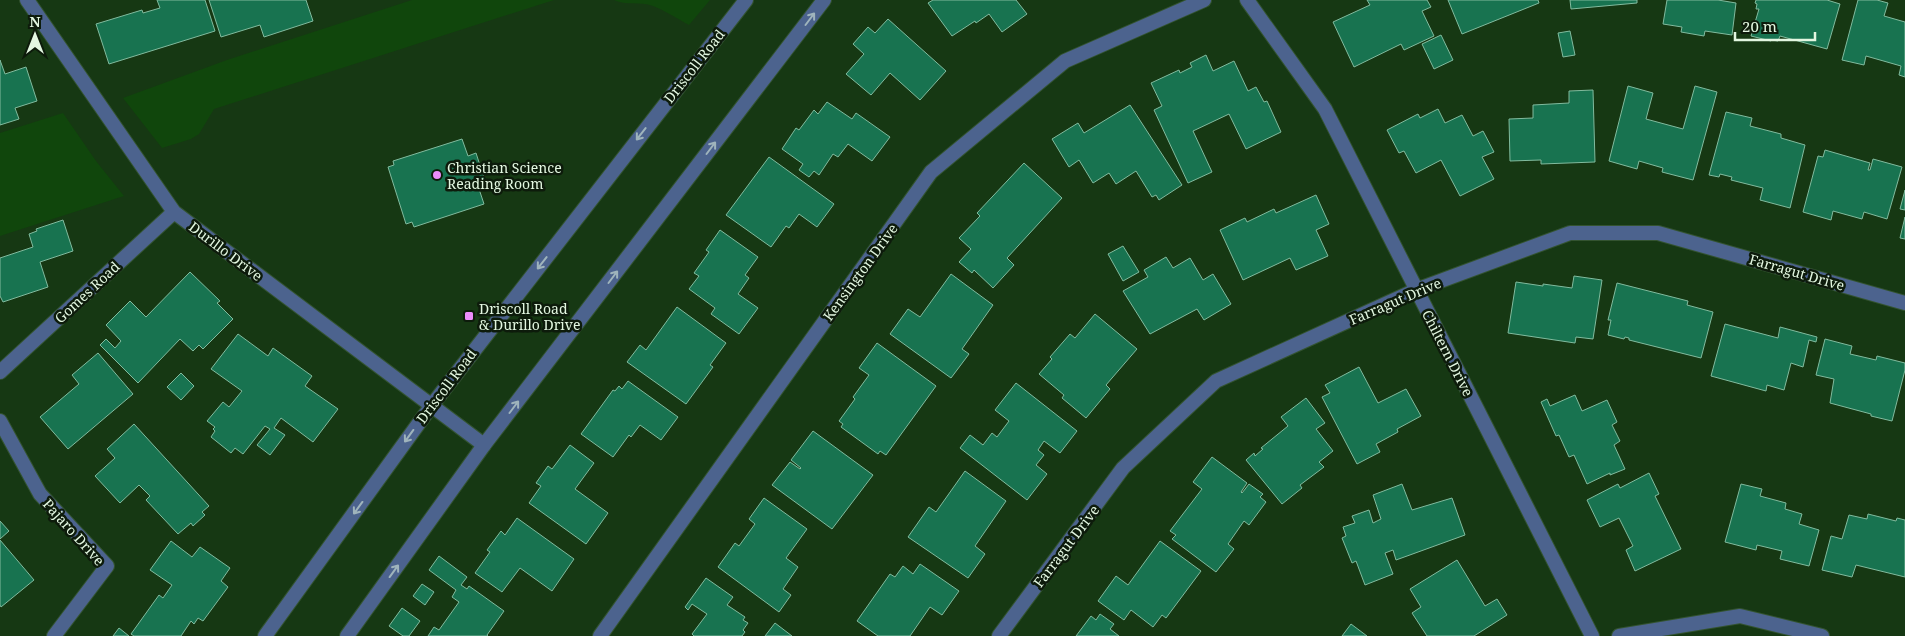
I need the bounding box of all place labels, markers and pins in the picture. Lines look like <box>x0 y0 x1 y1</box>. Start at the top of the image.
place label: Christian Science Reading Room <box>447 158 562 193</box>
marker: Christian Science Reading Room <box>431 169 443 181</box>
place label: Driscoll Road & Durillo Drive <box>479 299 580 334</box>
marker: Driscoll Road & Durillo Drive <box>463 310 475 322</box>

